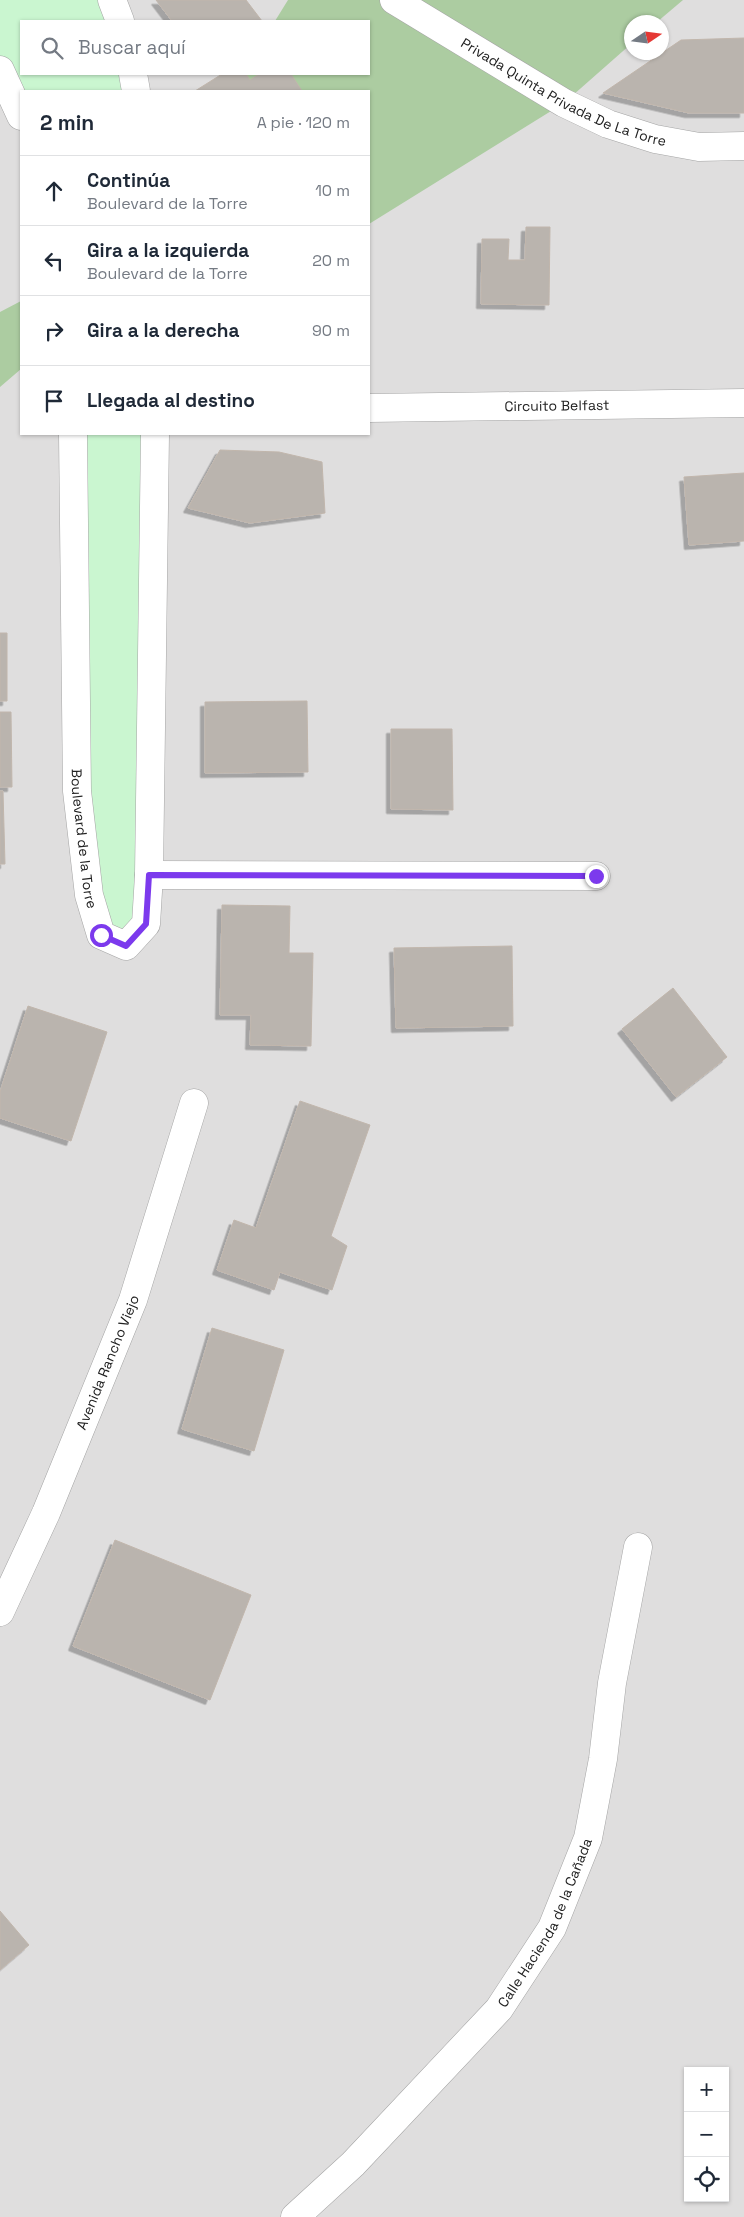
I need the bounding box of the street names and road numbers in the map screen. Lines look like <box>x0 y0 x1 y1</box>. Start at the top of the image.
street label: Privada Quinta Privada De La Torre <box>458 34 668 150</box>
street label: Circuito Belfast <box>504 396 610 415</box>
street label: Boulevard de la Torre <box>68 768 102 911</box>
street label: Avenida Rancho Viejo <box>72 1293 143 1432</box>
street label: Calle Hacienda de la Cañada <box>494 1835 596 2011</box>

